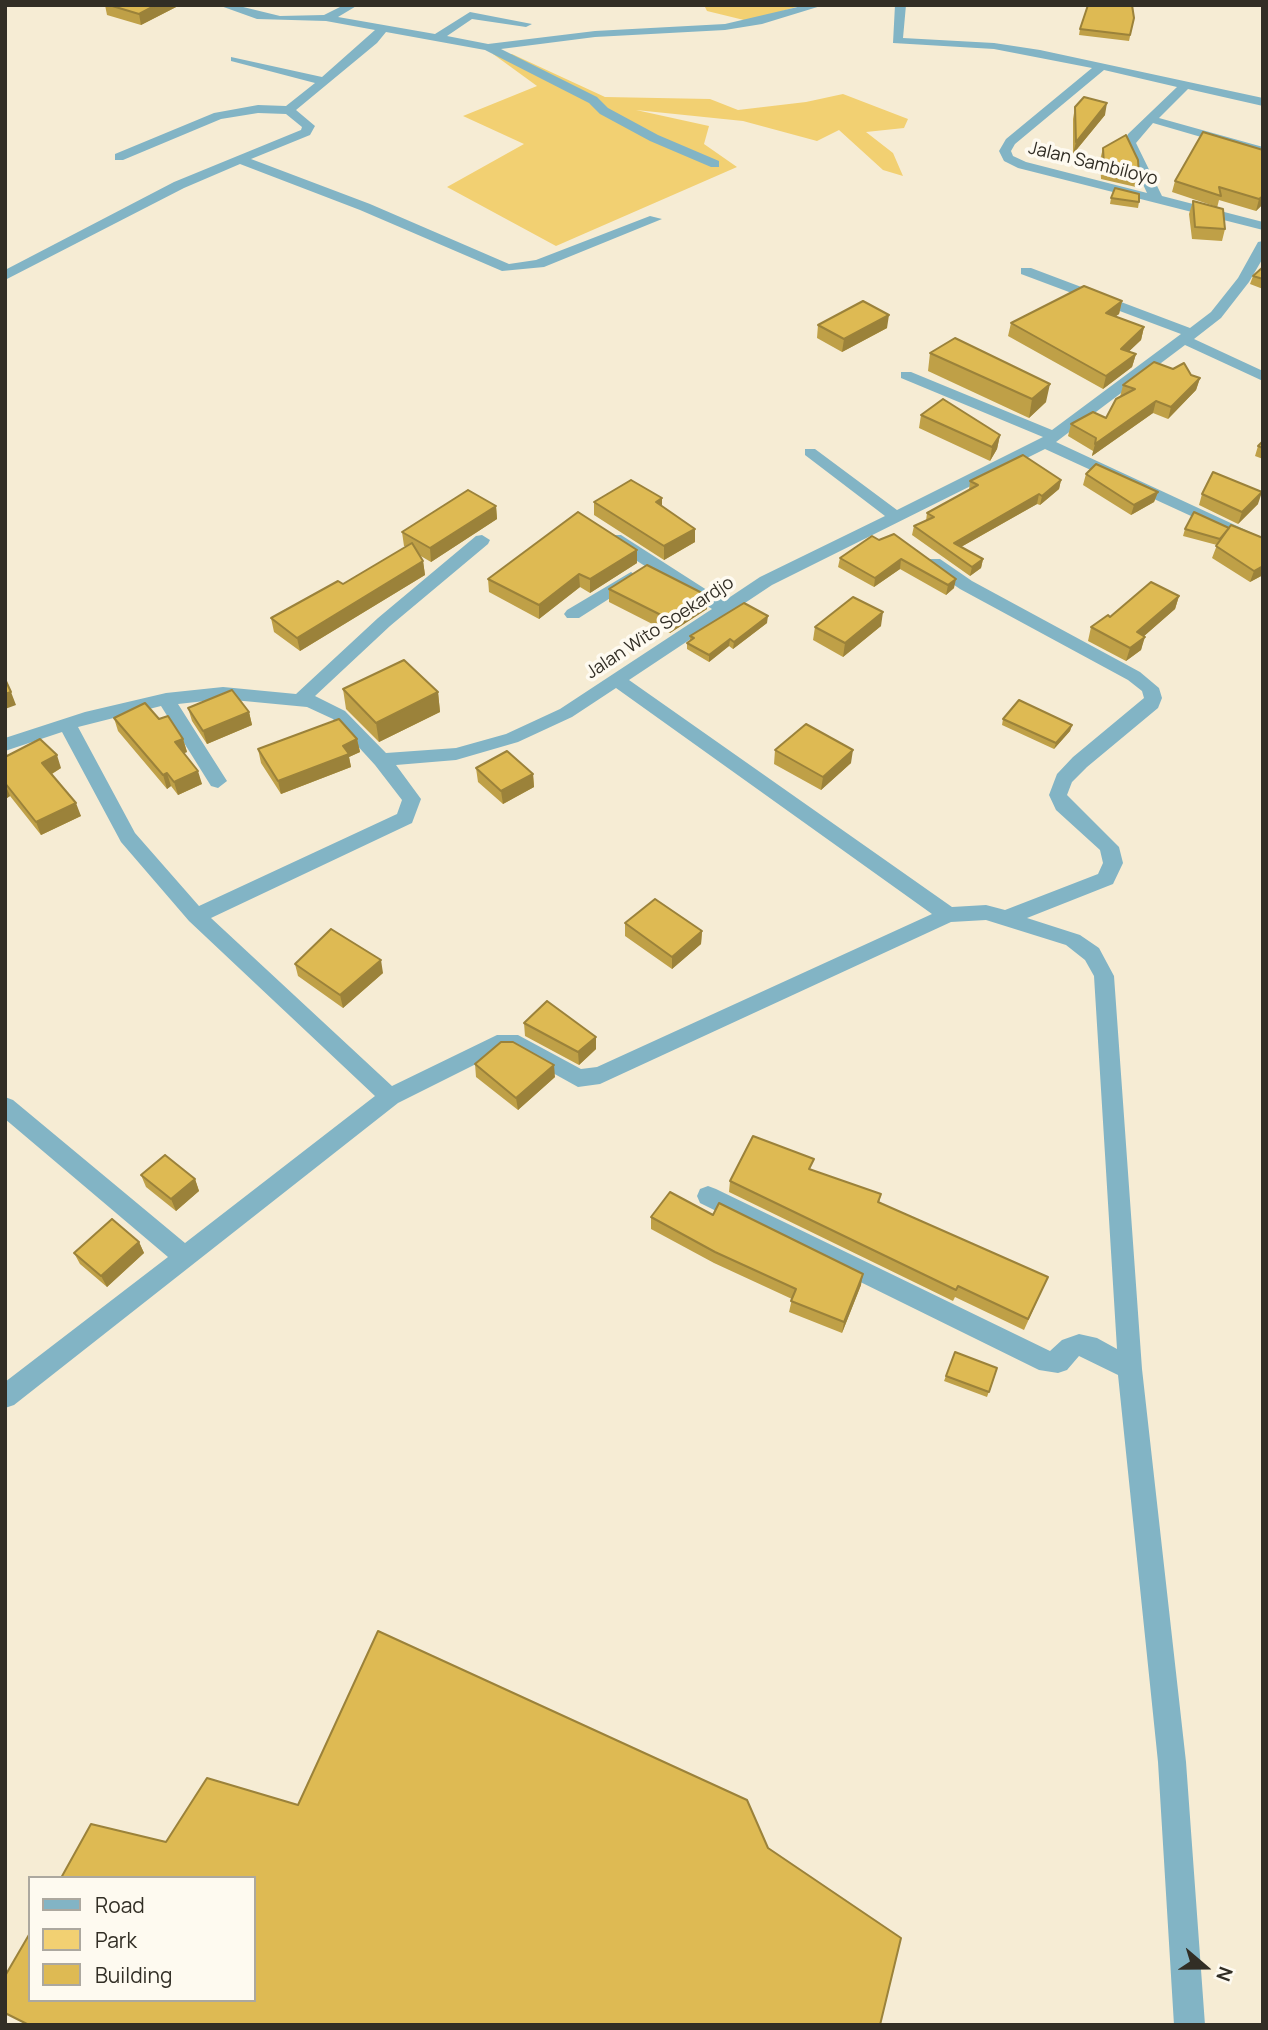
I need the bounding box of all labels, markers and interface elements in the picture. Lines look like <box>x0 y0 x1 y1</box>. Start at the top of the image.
street label: Jalan Sambiloyo <box>1026 138 1160 190</box>
street label: Jalan Wito Soekardjo <box>582 572 738 684</box>
legend <box>28 1876 256 2002</box>
text: Road <box>95 1891 145 1919</box>
text: Park <box>95 1926 137 1954</box>
north arrow <box>1170 1932 1240 2002</box>
text: Building <box>95 1961 172 1989</box>
text: N <box>1210 1963 1239 1985</box>

